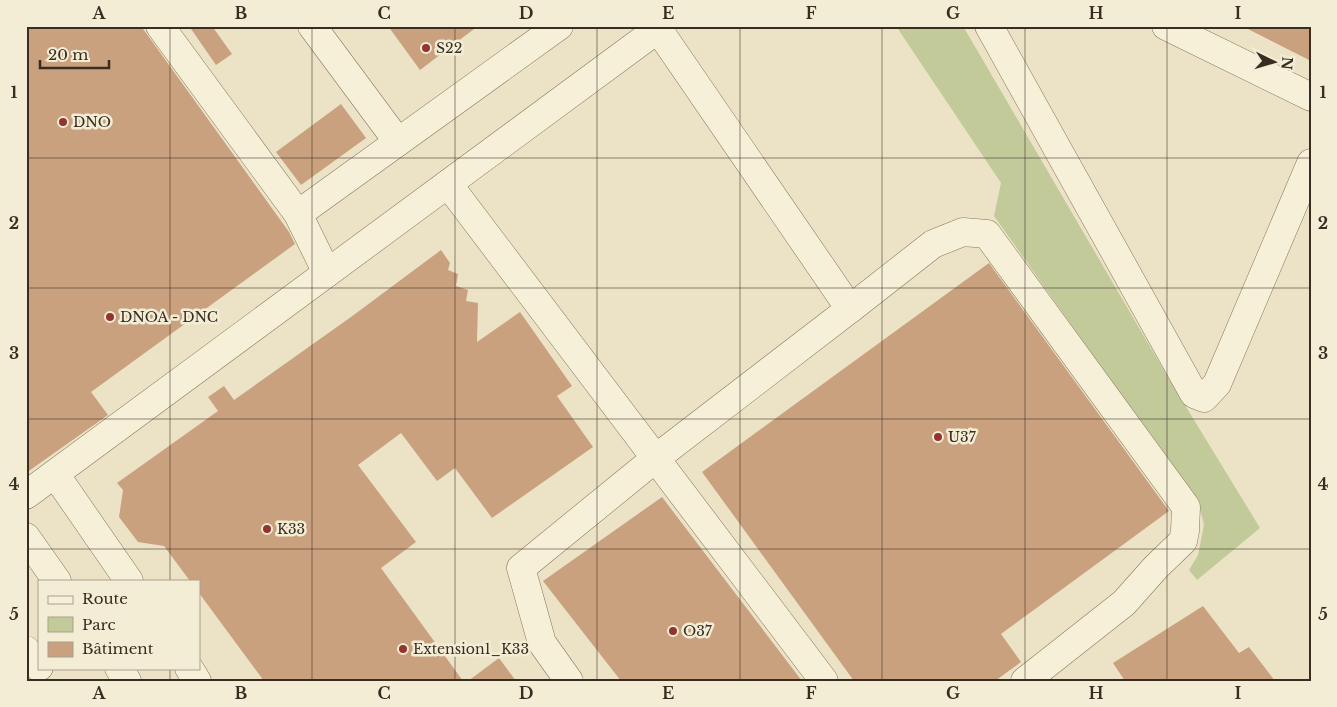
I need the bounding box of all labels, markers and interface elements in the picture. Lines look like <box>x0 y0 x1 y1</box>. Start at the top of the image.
text: A <box>92 3 107 23</box>
text: B <box>235 3 248 23</box>
text: C <box>377 3 391 23</box>
text: D <box>519 3 533 23</box>
text: E <box>662 3 674 23</box>
text: F <box>805 3 817 23</box>
text: G <box>946 3 960 23</box>
text: H <box>1088 3 1104 23</box>
text: I <box>1235 3 1242 23</box>
scale bar <box>40 38 109 70</box>
north arrow <box>1250 38 1300 88</box>
place label: S22 <box>436 39 462 57</box>
marker: S22 <box>420 42 432 54</box>
text: 20 m <box>48 45 88 64</box>
text: N <box>1277 56 1296 70</box>
text: 1 <box>11 82 18 102</box>
text: 1 <box>1320 82 1327 102</box>
place label: DNO <box>73 113 111 131</box>
marker: DNO <box>57 116 69 128</box>
text: 2 <box>9 213 19 233</box>
text: 2 <box>1318 213 1328 233</box>
place label: DNOA - DNC <box>120 308 218 326</box>
marker: DNOA - DNC <box>104 311 116 323</box>
text: 3 <box>9 343 19 363</box>
text: 3 <box>1318 343 1328 363</box>
place label: U37 <box>948 428 977 446</box>
marker: U37 <box>932 431 944 443</box>
text: 4 <box>9 474 19 494</box>
text: 4 <box>1318 474 1328 494</box>
place label: K33 <box>277 520 305 538</box>
marker: K33 <box>261 523 273 535</box>
legend <box>38 580 200 670</box>
text: Route <box>82 589 128 608</box>
text: 5 <box>9 604 19 624</box>
text: 5 <box>1318 604 1328 624</box>
text: Parc <box>82 615 115 634</box>
place label: O37 <box>683 622 713 640</box>
marker: O37 <box>667 625 679 637</box>
text: Bâtiment <box>82 639 154 658</box>
place label: Extension1_K33 <box>413 640 529 658</box>
marker: Extension1_K33 <box>397 643 409 655</box>
text: A <box>92 683 107 703</box>
text: B <box>235 683 248 703</box>
text: C <box>377 683 391 703</box>
text: D <box>519 683 533 703</box>
text: E <box>662 683 674 703</box>
text: F <box>805 683 817 703</box>
text: G <box>946 683 960 703</box>
text: H <box>1088 683 1104 703</box>
text: I <box>1235 683 1242 703</box>

